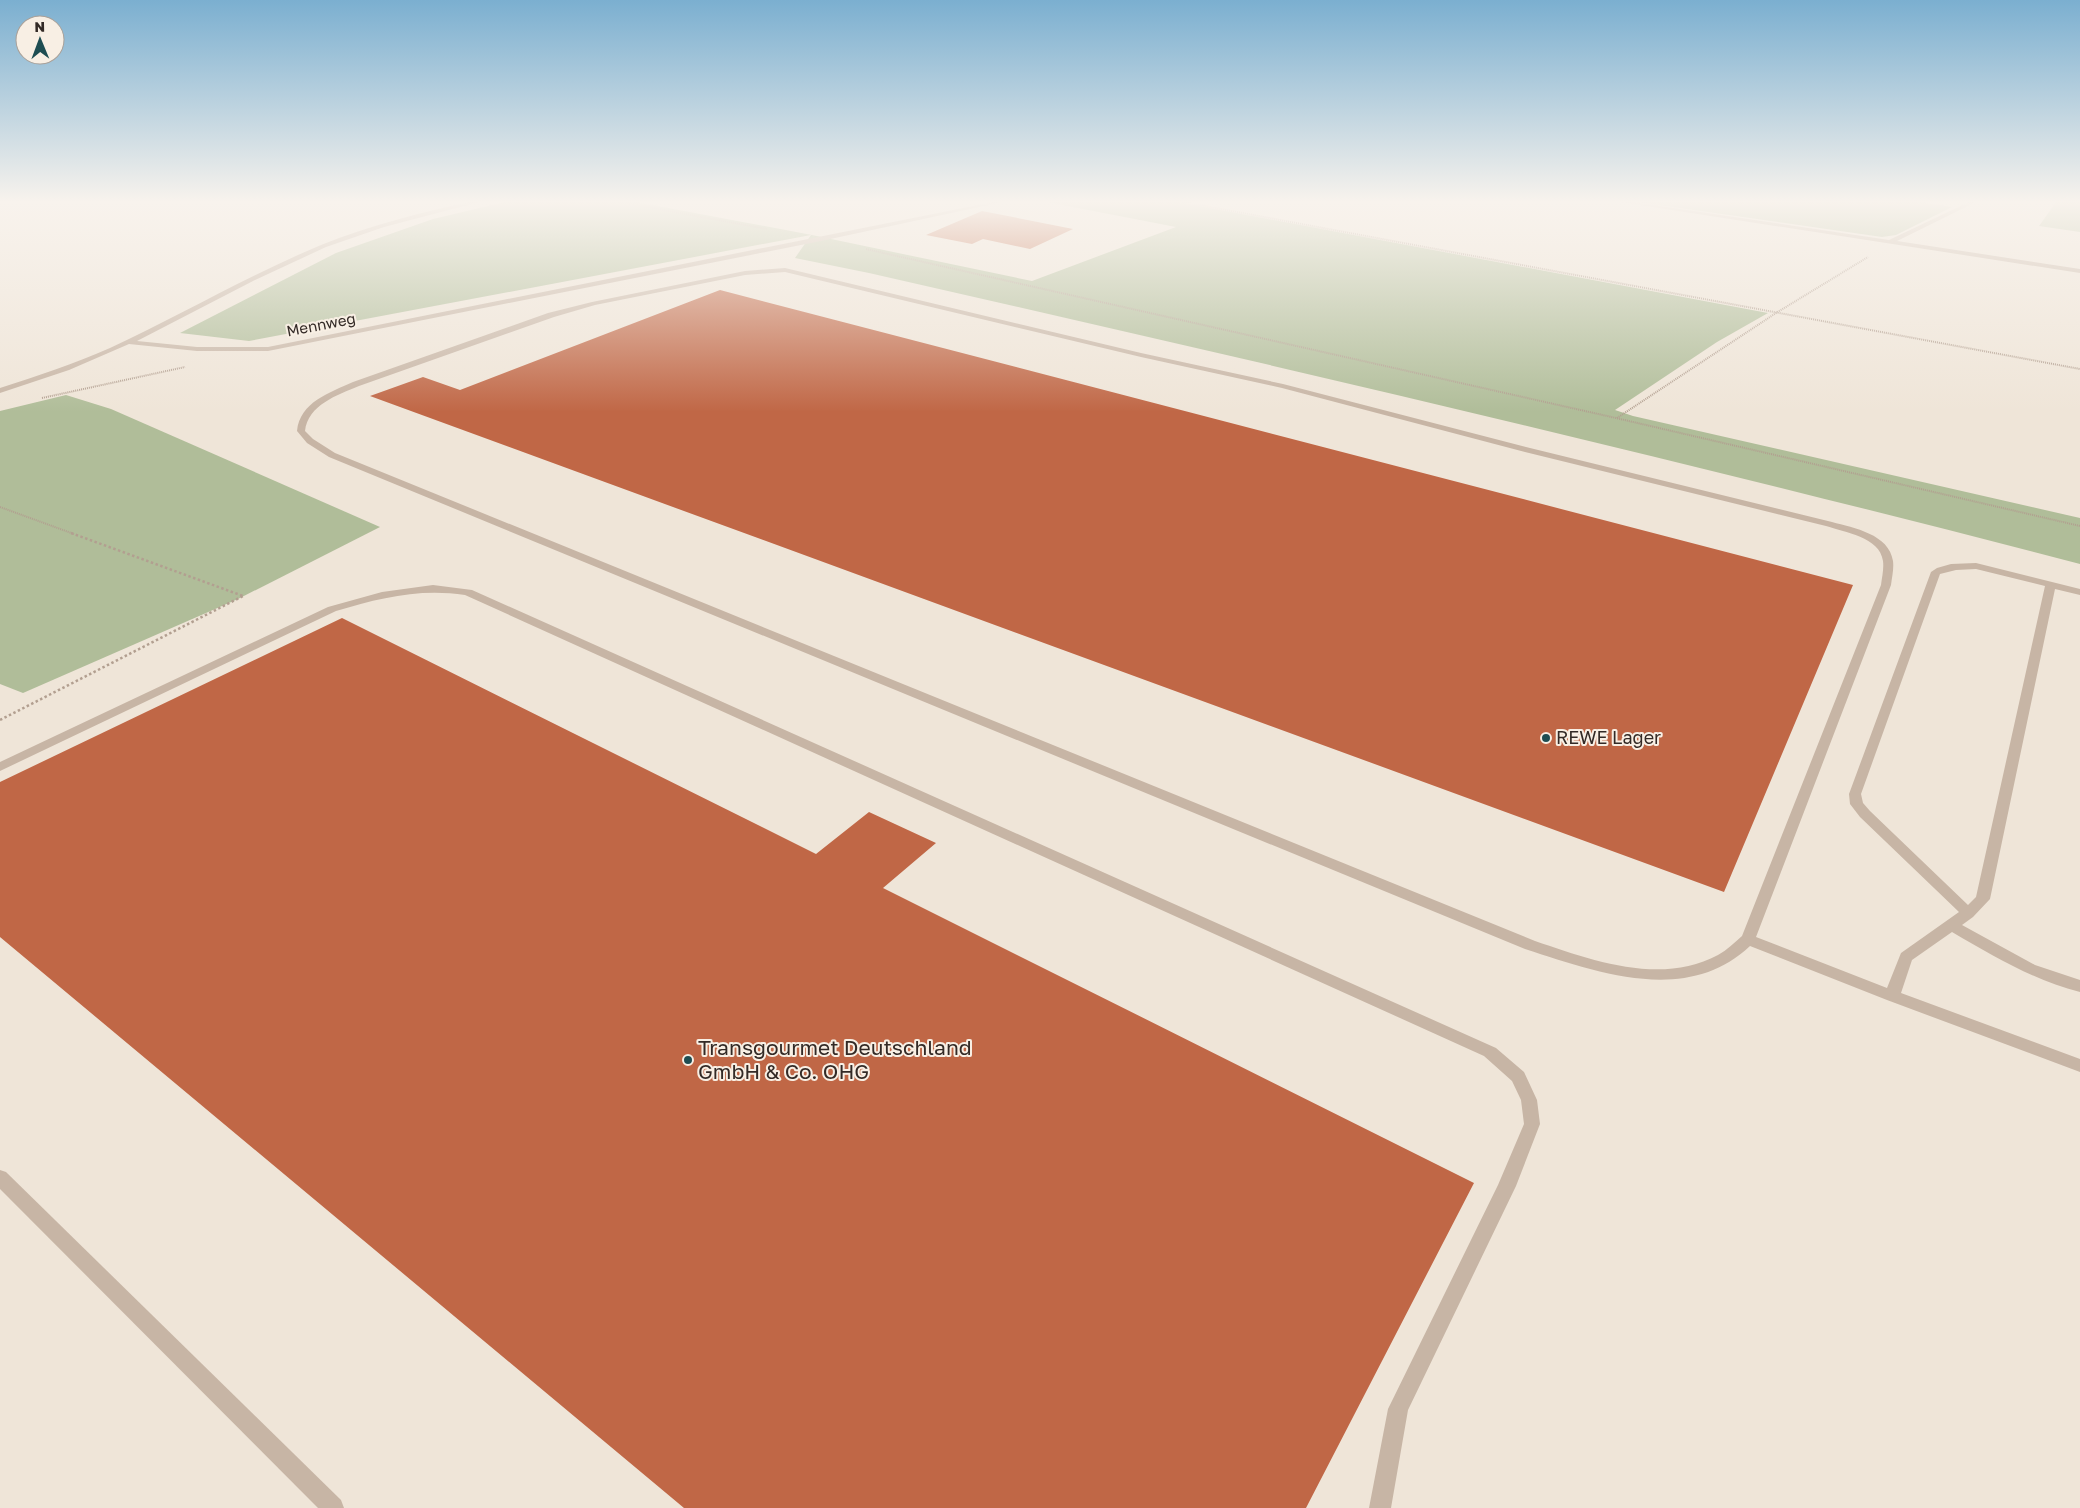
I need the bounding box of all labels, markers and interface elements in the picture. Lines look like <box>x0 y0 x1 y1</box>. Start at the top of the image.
north arrow <box>15 15 65 65</box>
text: N <box>34 18 45 35</box>
street label: Mennweg <box>285 309 357 340</box>
place label: REWE Lager <box>1556 726 1661 748</box>
marker: REWE Lager <box>1540 732 1552 744</box>
place label: Transgourmet Deutschland GmbH & Co. OHG <box>698 1034 972 1084</box>
marker: Transgourmet Deutschland GmbH & Co. OHG <box>682 1054 694 1066</box>

